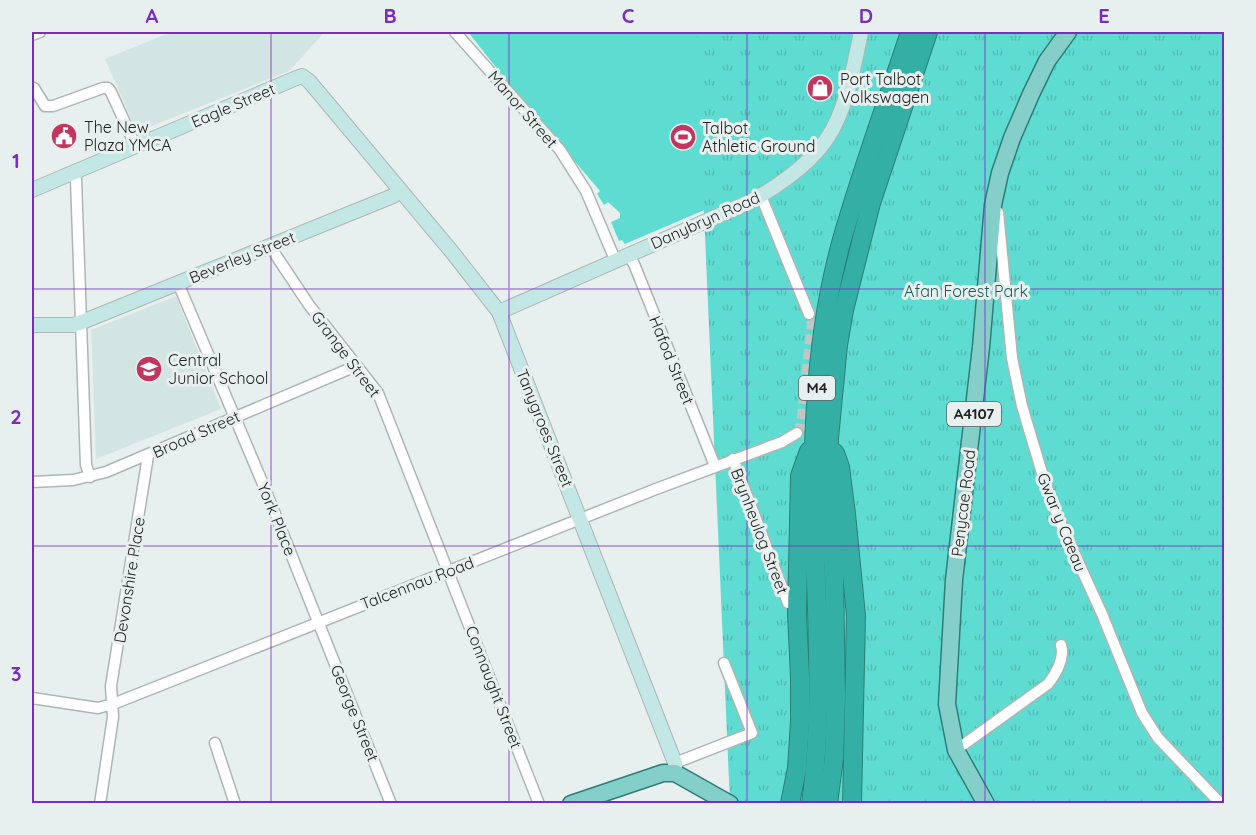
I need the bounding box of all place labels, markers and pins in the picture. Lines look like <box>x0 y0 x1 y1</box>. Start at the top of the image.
place label: Port Talbot Volkswagen <box>840 69 929 107</box>
shop icon: Port Talbot Volkswagen <box>805 73 835 103</box>
place label: The New Plaza YMCA <box>84 117 172 155</box>
place label: Talbot Athletic Ground <box>702 118 816 156</box>
public building icon: The New Plaza YMCA <box>49 121 79 151</box>
sports icon: Talbot Athletic Ground <box>668 122 698 152</box>
place label: Central Junior School <box>168 350 269 388</box>
school or university icon: Central Junior School <box>134 354 164 384</box>

